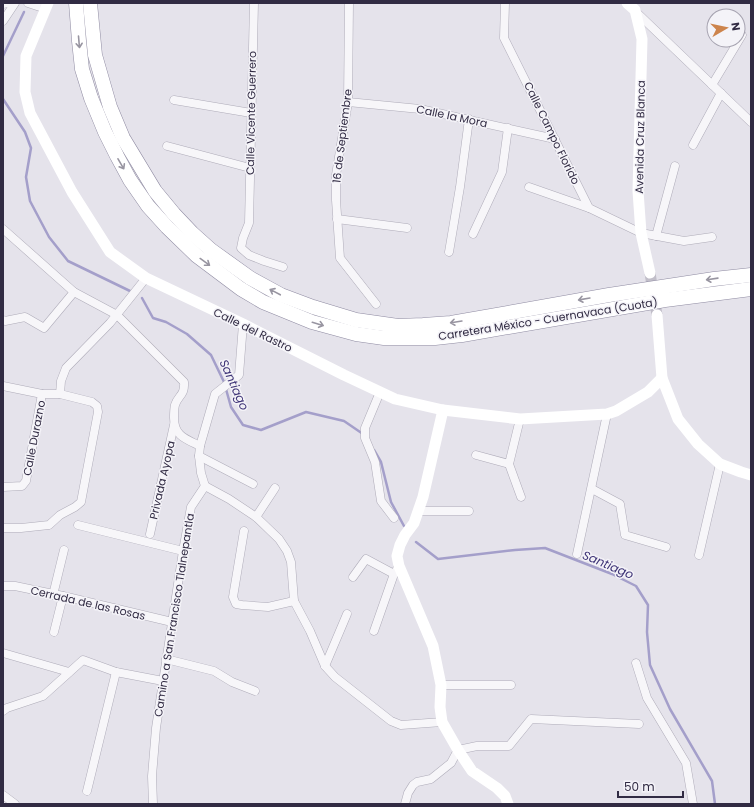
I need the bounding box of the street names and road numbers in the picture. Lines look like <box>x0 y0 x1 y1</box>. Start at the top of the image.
street label: Calle Vicente Guerrero <box>242 51 260 175</box>
street label: Calle Campo Florido <box>520 79 584 187</box>
street label: Avenida Cruz Blanca <box>631 80 649 194</box>
street label: 16 de Septiembre <box>328 88 356 184</box>
street label: Calle la Mora <box>415 101 489 131</box>
street label: Carretera México - Cuernavaca (Cuota) <box>437 294 659 344</box>
street label: Calle del Rastro <box>211 304 295 356</box>
street label: Calle Durazno <box>19 399 49 477</box>
street label: Privada Ayopa <box>145 439 179 521</box>
street label: Camino a San Francisco Tlalnepantla <box>150 512 198 718</box>
street label: Cerrada de las Rosas <box>29 582 147 624</box>

